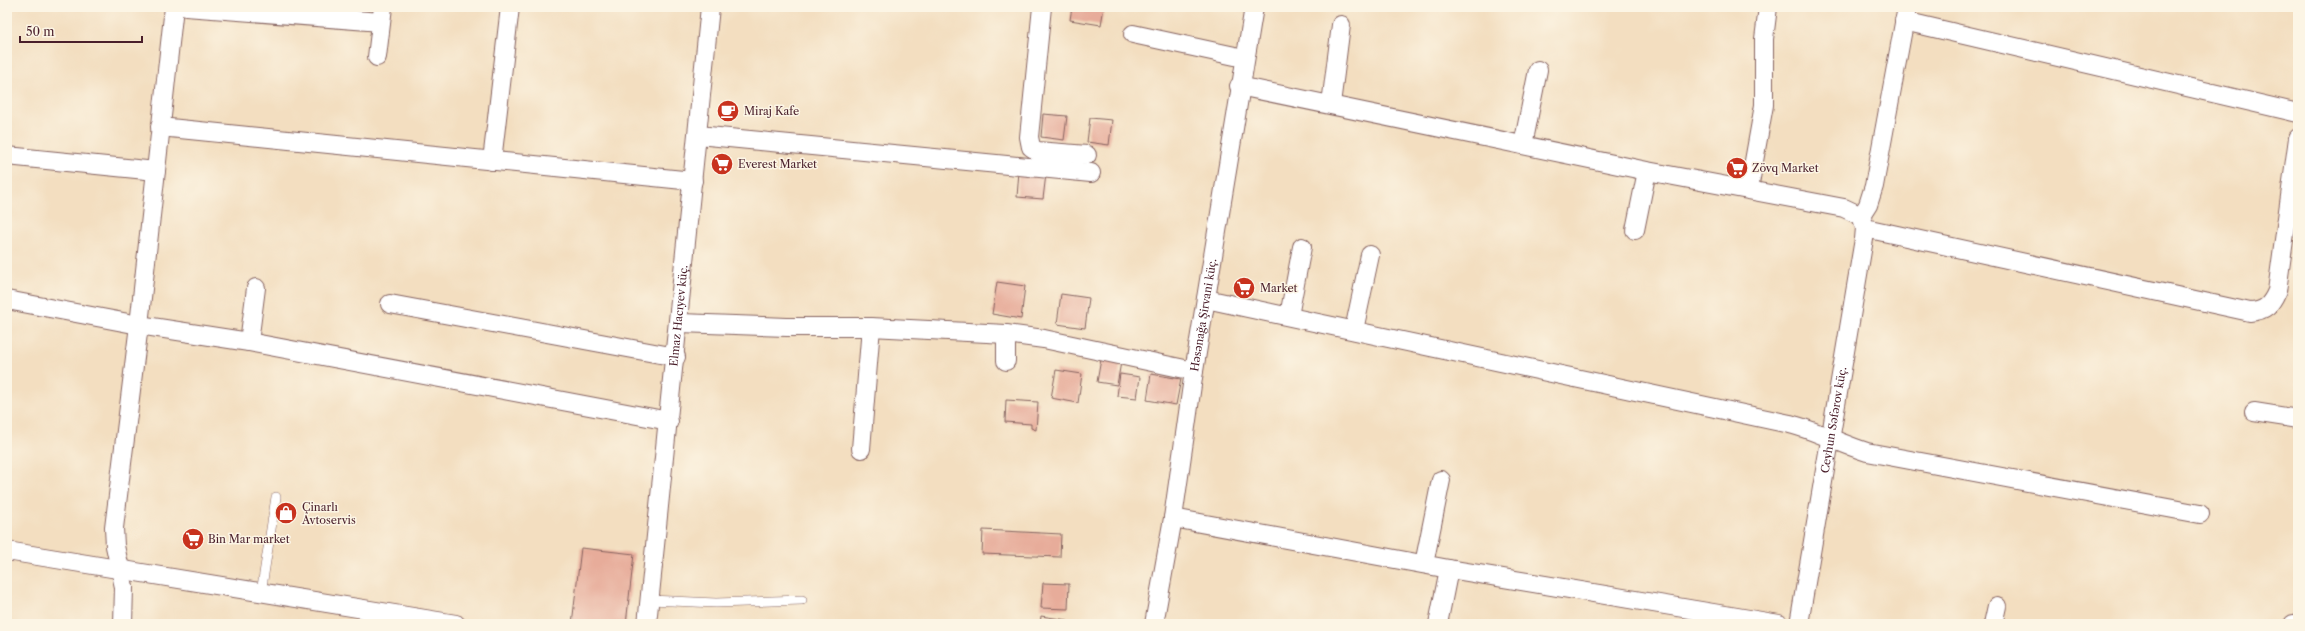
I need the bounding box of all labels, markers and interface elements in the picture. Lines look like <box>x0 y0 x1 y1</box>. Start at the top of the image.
scale bar <box>20 18 142 44</box>
text: 50 m <box>26 24 55 39</box>
cafe icon: Miraj Kafe <box>715 98 741 124</box>
place label: Miraj Kafe <box>744 104 799 118</box>
supermarket icon: Everest Market <box>709 151 735 177</box>
supermarket icon: Zövq Market <box>1724 155 1750 181</box>
place label: Everest Market <box>738 157 817 171</box>
place label: Zövq Market <box>1752 161 1819 175</box>
street label: Həsənağa Şirvani küç. <box>1187 257 1219 373</box>
street label: Elmaz Hacıyev küç. <box>666 264 691 367</box>
supermarket icon: Market <box>1231 275 1257 301</box>
place label: Market <box>1260 281 1298 295</box>
street label: Ceyhun Səfərov küç. <box>1818 365 1849 474</box>
shop icon: Çinarlı Avtoservis <box>273 500 299 526</box>
place label: Çinarlı Avtoservis <box>301 500 356 527</box>
supermarket icon: Bin Mar market <box>180 526 206 552</box>
place label: Bin Mar market <box>208 532 290 546</box>

